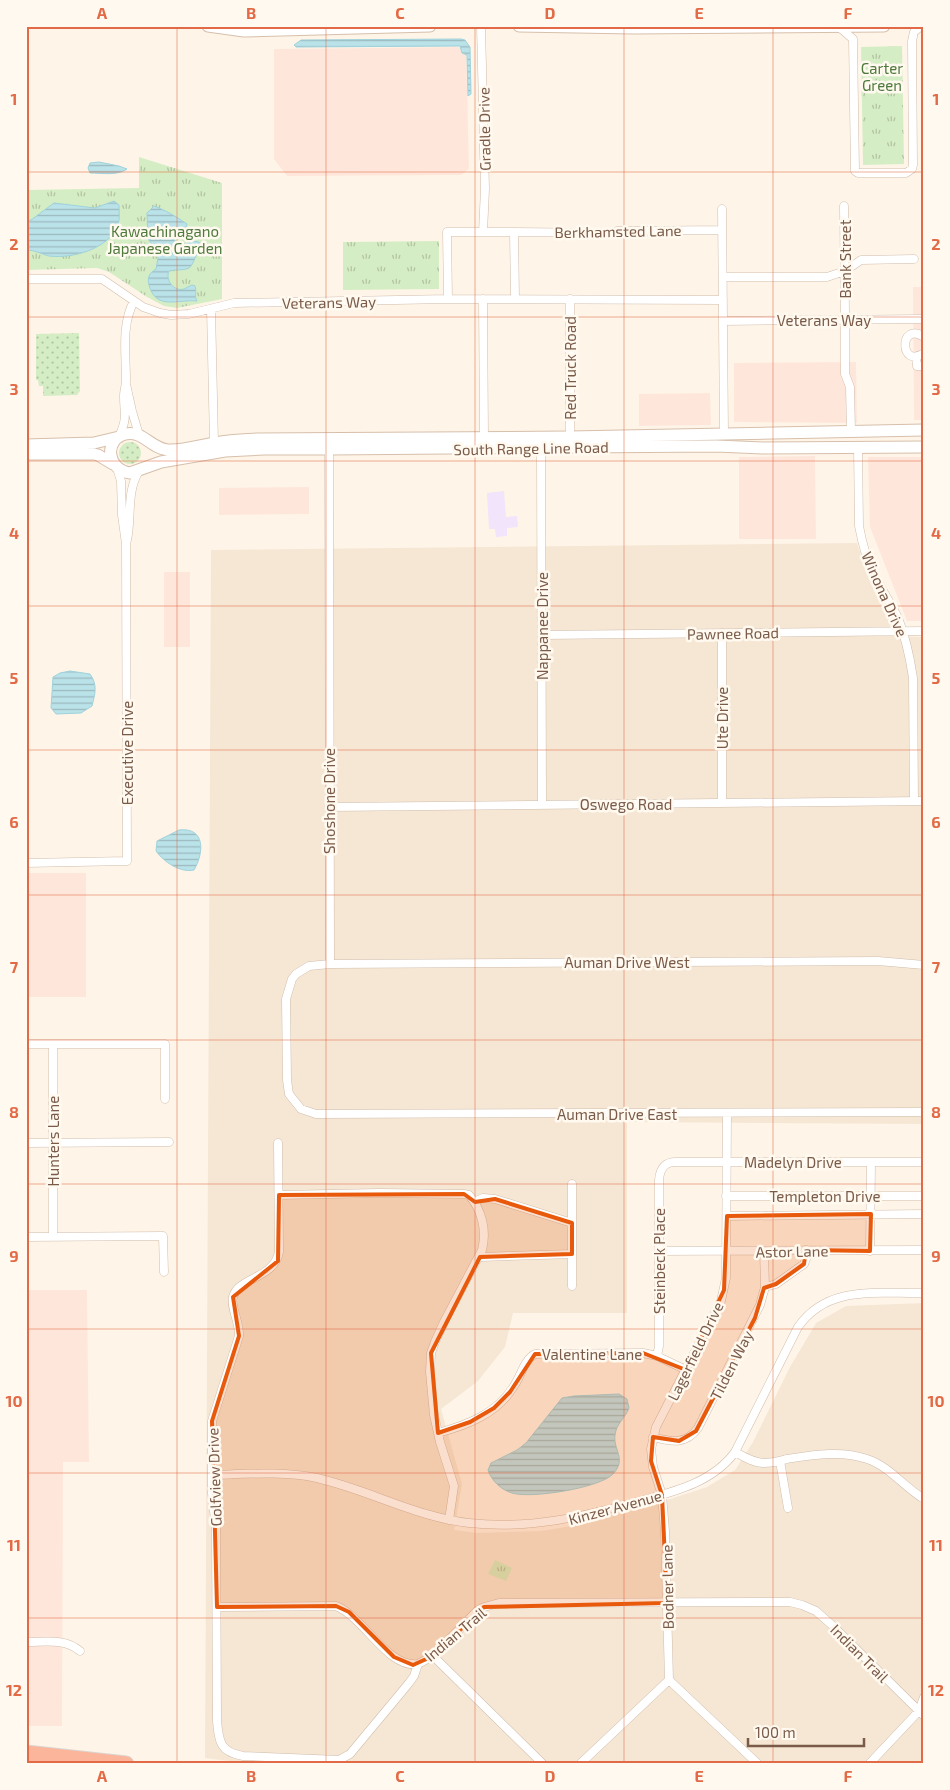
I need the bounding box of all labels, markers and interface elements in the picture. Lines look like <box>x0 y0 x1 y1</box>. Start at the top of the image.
text: A <box>97 3 108 22</box>
text: B <box>246 3 256 22</box>
text: C <box>395 3 405 22</box>
text: D <box>545 3 556 22</box>
text: E <box>694 3 704 22</box>
text: F <box>844 3 853 22</box>
park label: Carter Green <box>861 59 903 94</box>
street label: Gradle Drive <box>474 87 494 171</box>
text: 1 <box>11 89 17 108</box>
text: 1 <box>933 89 939 108</box>
street label: Bank Street <box>836 219 854 298</box>
street label: Berkhamsted Lane <box>554 221 682 241</box>
park label: Kawachinagano Japanese Garden <box>108 222 222 257</box>
text: 2 <box>9 234 19 253</box>
text: 2 <box>931 234 941 253</box>
street label: Veterans Way <box>282 292 376 312</box>
street label: Veterans Way <box>777 311 871 329</box>
street label: Red Truck Road <box>561 316 579 420</box>
text: 3 <box>9 379 19 398</box>
text: 3 <box>931 379 941 398</box>
street label: South Range Line Road <box>453 438 609 458</box>
text: 4 <box>9 523 19 542</box>
text: 4 <box>931 523 941 542</box>
street label: Winona Drive <box>858 549 912 639</box>
street label: Nappanee Drive <box>533 572 551 680</box>
street label: Pawnee Road <box>687 623 779 643</box>
text: 5 <box>10 668 19 687</box>
text: 5 <box>932 668 941 687</box>
street label: Ute Drive <box>713 687 731 749</box>
street label: Executive Drive <box>118 701 136 805</box>
street label: Shoshone Drive <box>320 748 338 854</box>
street label: Oswego Road <box>580 795 672 813</box>
text: 6 <box>9 812 19 831</box>
text: 6 <box>931 812 941 831</box>
street label: Auman Drive West <box>564 953 690 971</box>
text: 7 <box>10 957 19 976</box>
text: 7 <box>932 957 941 976</box>
street label: Hunters Lane <box>44 1096 62 1186</box>
text: 8 <box>9 1102 19 1121</box>
text: 8 <box>931 1102 941 1121</box>
street label: Auman Drive East <box>557 1105 677 1123</box>
street label: Madelyn Drive <box>744 1153 842 1171</box>
street label: Templeton Drive <box>769 1187 881 1205</box>
street label: Steinbeck Place <box>650 1208 668 1314</box>
street label: Astor Lane <box>755 1241 829 1261</box>
text: 9 <box>9 1246 19 1265</box>
text: 9 <box>931 1246 941 1265</box>
street label: Lagerfield Drive <box>663 1299 727 1403</box>
street label: Tilden Way <box>706 1327 756 1403</box>
street label: Valentine Lane <box>542 1345 642 1363</box>
text: 10 <box>5 1391 23 1410</box>
text: 10 <box>927 1391 945 1410</box>
street label: Golfview Drive <box>203 1427 225 1527</box>
street label: Kinzer Avenue <box>566 1486 664 1528</box>
text: 11 <box>7 1535 21 1554</box>
text: 11 <box>929 1535 943 1554</box>
street label: Bodner Lane <box>657 1544 677 1630</box>
street label: Indian Trail <box>421 1603 490 1665</box>
street label: Indian Trail <box>827 1620 893 1686</box>
text: 12 <box>6 1680 22 1699</box>
text: 12 <box>928 1680 944 1699</box>
scale bar <box>748 1715 864 1747</box>
text: 100 m <box>755 1723 796 1741</box>
text: A <box>97 1766 108 1785</box>
text: B <box>246 1766 256 1785</box>
text: C <box>395 1766 405 1785</box>
text: D <box>545 1766 556 1785</box>
text: E <box>694 1766 704 1785</box>
text: F <box>844 1766 853 1785</box>

